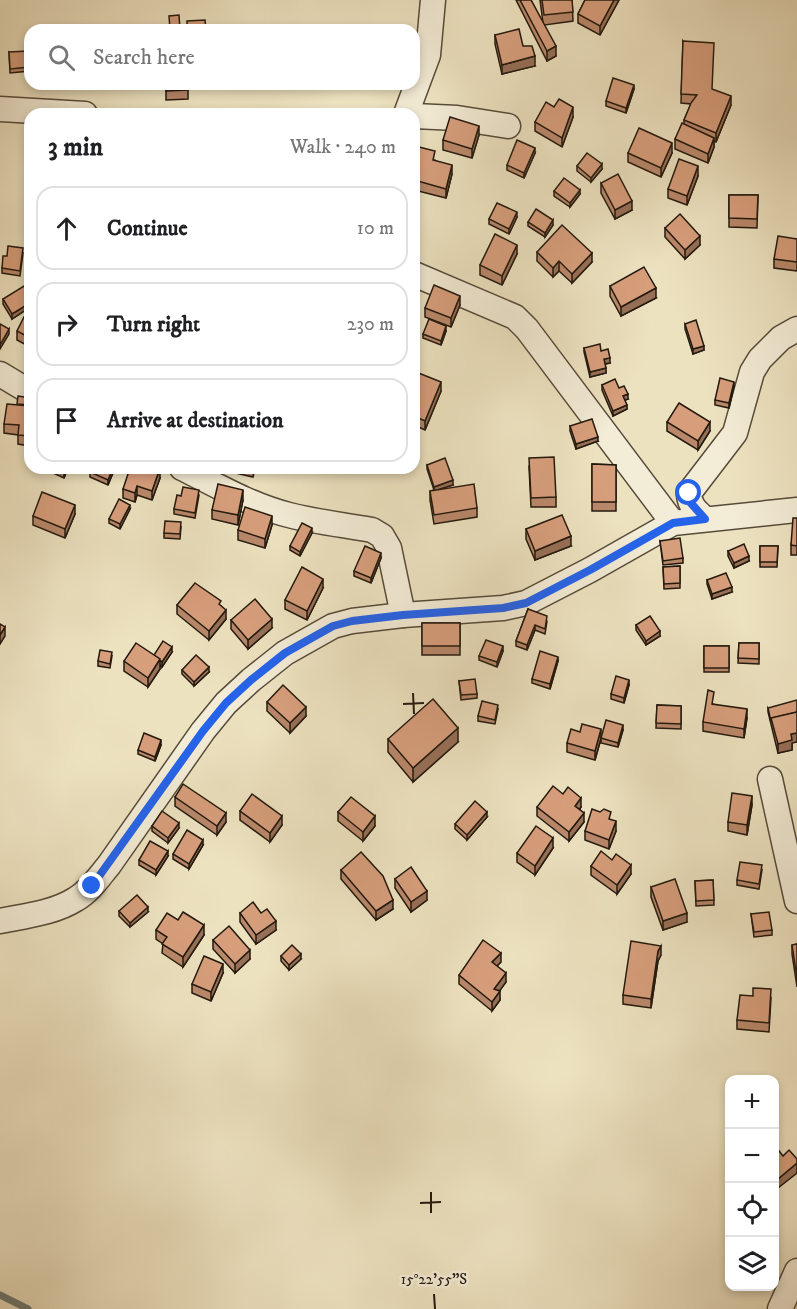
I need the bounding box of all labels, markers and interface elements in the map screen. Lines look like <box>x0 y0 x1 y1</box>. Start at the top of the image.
search box <box>24 24 420 90</box>
icon: search <box>45 41 78 74</box>
text: Search here <box>93 44 195 71</box>
text: 3 min <box>48 131 103 164</box>
text: Walk · 240 m <box>290 135 396 160</box>
icon: ahead <box>50 212 83 245</box>
text: Continue <box>107 215 188 242</box>
text: 10 m <box>357 216 394 241</box>
icon: right <box>50 308 83 341</box>
text: Turn right <box>107 311 200 338</box>
text: 230 m <box>347 312 394 337</box>
icon: arrive <box>50 404 83 437</box>
text: Arrive at destination <box>107 407 284 434</box>
route start <box>675 479 701 505</box>
route end <box>78 872 104 898</box>
map controls <box>725 1075 779 1291</box>
button: + <box>725 1075 779 1129</box>
button: − <box>725 1129 779 1183</box>
button: locate <box>725 1183 779 1237</box>
button: layers <box>725 1237 779 1291</box>
text: 15°22'55"S <box>401 1270 467 1289</box>

